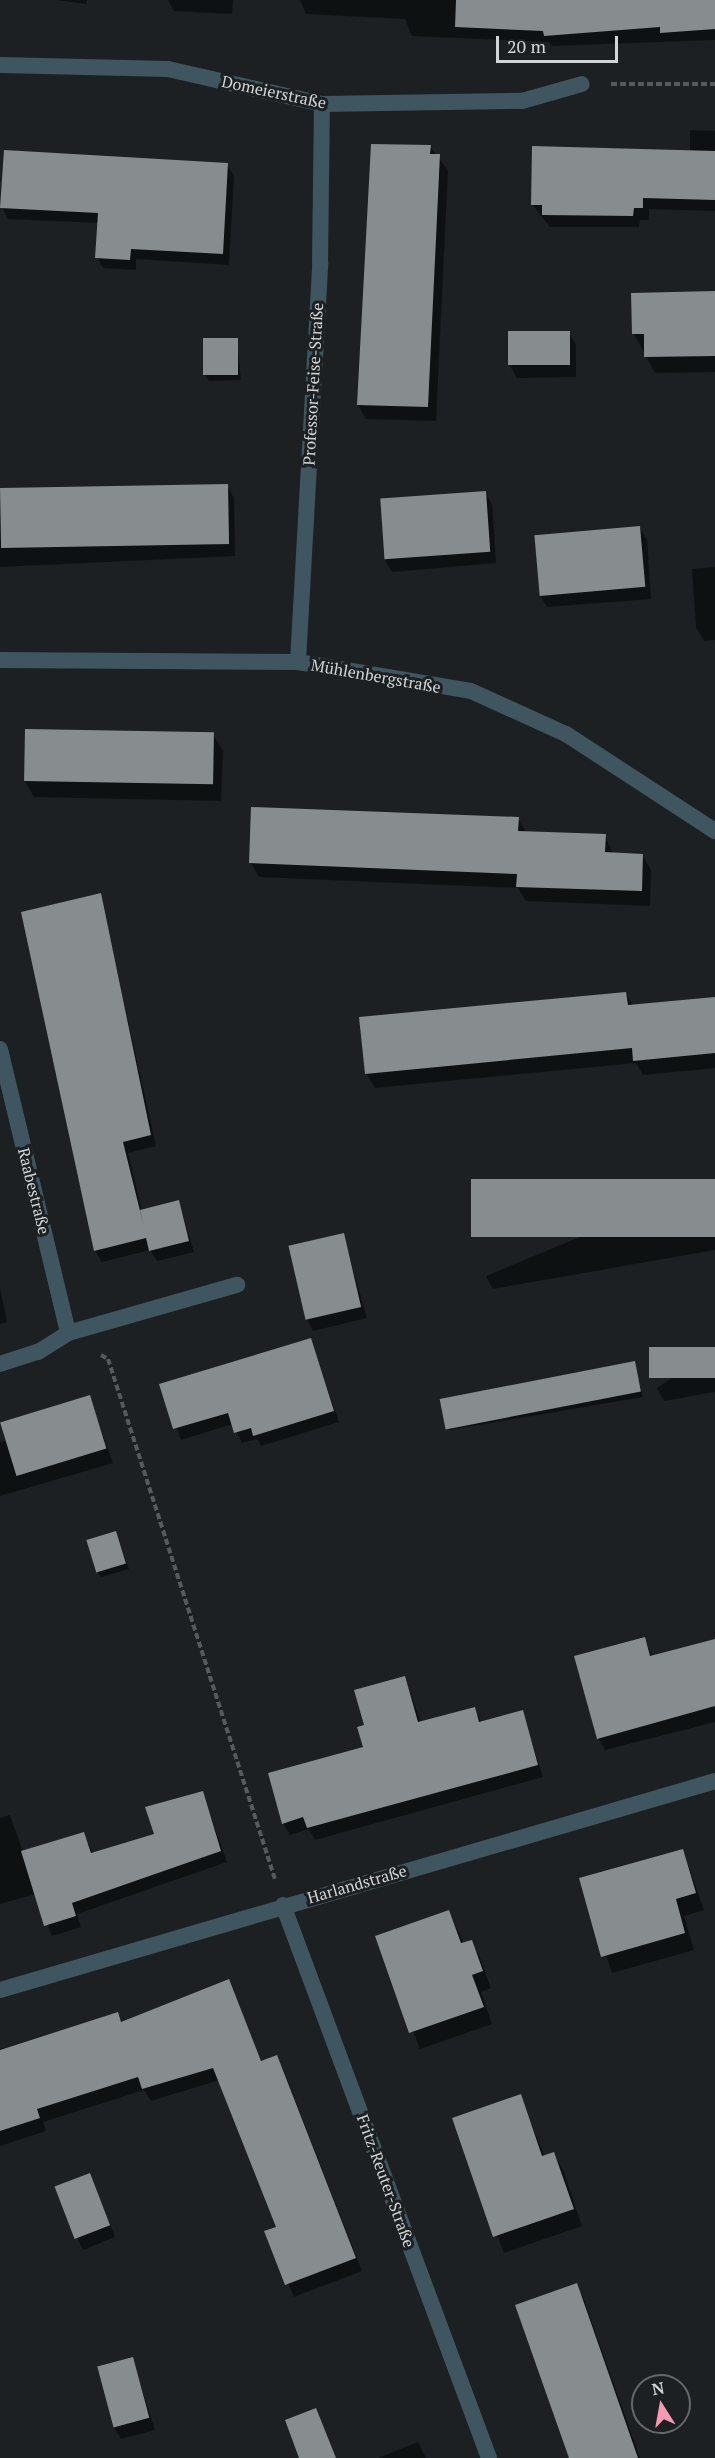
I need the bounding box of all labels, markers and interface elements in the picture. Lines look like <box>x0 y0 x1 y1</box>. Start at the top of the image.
scale bar <box>499 24 620 62</box>
text: 20 m <box>507 34 546 58</box>
street label: Domeierstraße <box>220 72 328 112</box>
street label: Professor-Feise-Straße <box>299 302 327 466</box>
street label: Mühlenbergstraße <box>310 655 442 697</box>
street label: Raabestraße <box>14 1146 54 1236</box>
street label: Harlandstraße <box>305 1861 409 1907</box>
street label: Fritz-Reuter-Straße <box>353 2112 419 2250</box>
north arrow <box>631 2374 691 2434</box>
text: N <box>650 2376 666 2400</box>

